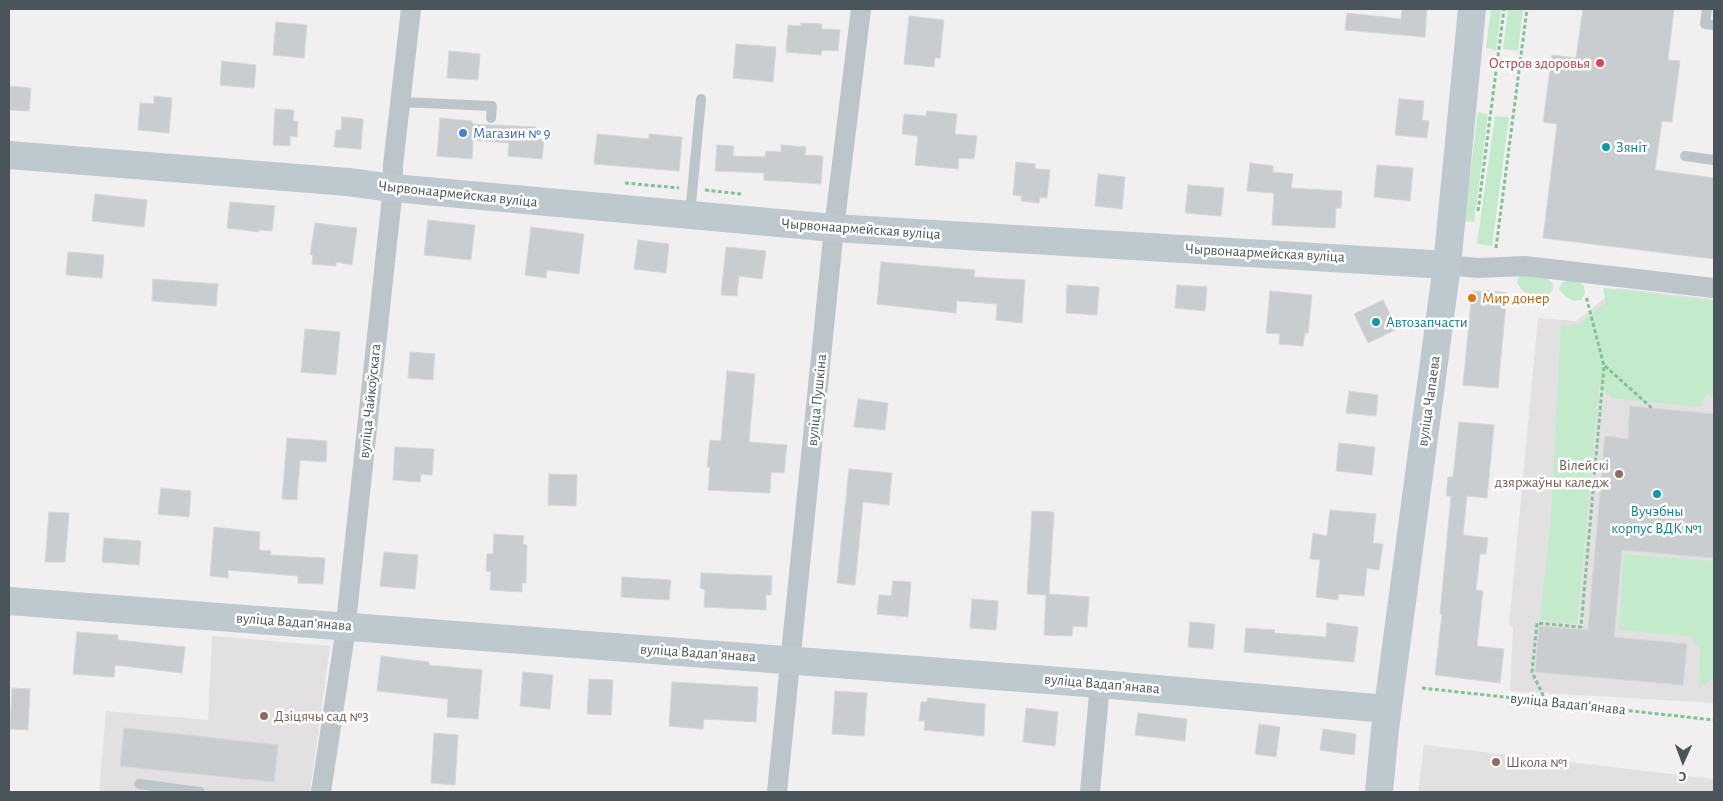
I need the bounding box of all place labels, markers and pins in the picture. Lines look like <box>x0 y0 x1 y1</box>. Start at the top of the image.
place label: Остров здоровья <box>1489 54 1590 72</box>
marker: Остров здоровья <box>1594 57 1606 69</box>
place label: Магазин № 9 <box>473 124 551 142</box>
marker: Магазин № 9 <box>457 127 469 139</box>
place label: Зяніт <box>1616 138 1647 156</box>
marker: Зяніт <box>1600 141 1612 153</box>
place label: Мир донер <box>1482 289 1549 307</box>
marker: Мир донер <box>1466 292 1478 304</box>
place label: Автозапчасти <box>1386 313 1468 331</box>
marker: Автозапчасти <box>1370 316 1382 328</box>
place label: Вілейскі дзяржаўны каледж <box>1495 456 1609 491</box>
marker: Вілейскі дзяржаўны каледж <box>1613 468 1625 480</box>
marker: Вучэбны корпус ВДК №1 <box>1651 488 1663 500</box>
place label: Вучэбны корпус ВДК №1 <box>1611 502 1703 537</box>
place label: Дзіцячы сад №3 <box>274 707 369 725</box>
marker: Дзіцячы сад №3 <box>258 710 270 722</box>
place label: Школа №1 <box>1506 753 1568 771</box>
marker: Школа №1 <box>1490 756 1502 768</box>

